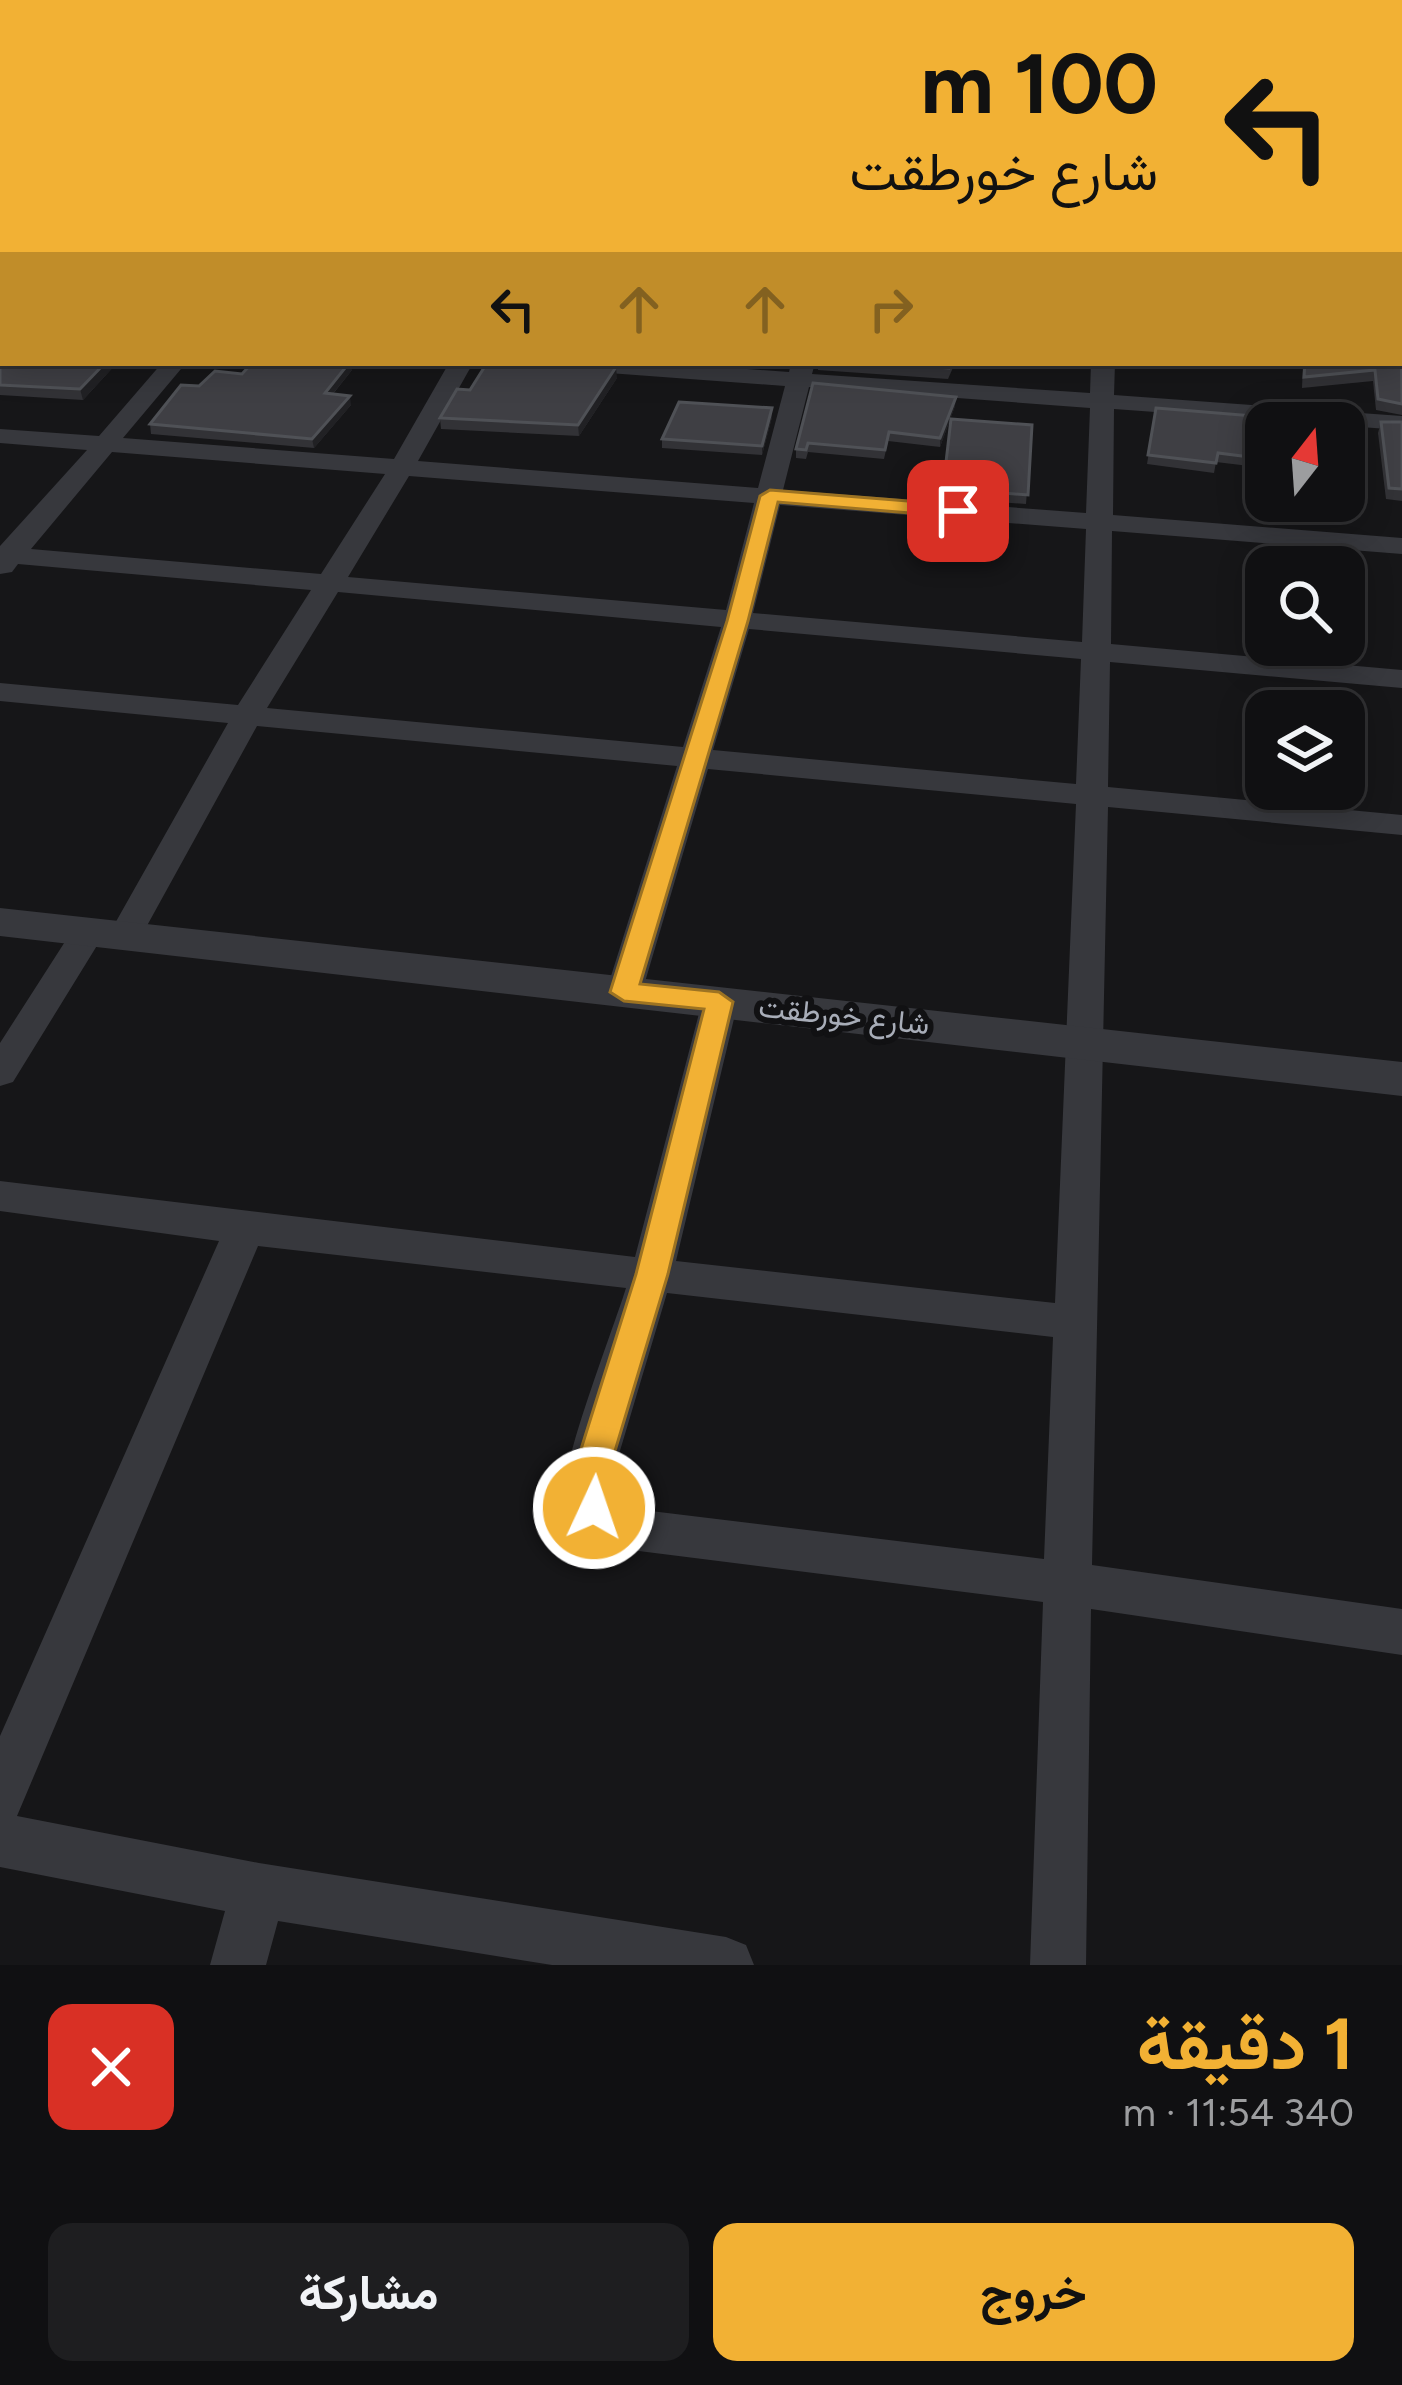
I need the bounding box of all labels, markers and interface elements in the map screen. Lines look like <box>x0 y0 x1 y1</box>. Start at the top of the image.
text: 100 m <box>920 33 1158 134</box>
icon: left <box>1200 48 1356 204</box>
text: شارع خورطقت <box>849 139 1158 204</box>
icon: left <box>480 276 546 342</box>
icon: ahead <box>606 276 672 342</box>
icon: ahead <box>732 276 798 342</box>
icon: right <box>858 276 924 342</box>
north arrow <box>1245 402 1365 522</box>
map controls <box>1245 402 1365 810</box>
pin <box>907 460 1009 562</box>
icon: arrive <box>925 478 991 544</box>
button: search <box>1245 546 1365 666</box>
button: layers <box>1245 690 1365 810</box>
street label: شارع خورطقت <box>757 988 931 1044</box>
position arrow <box>531 1445 657 1571</box>
text: 1 دقيقة <box>1137 2001 1354 2087</box>
button: close <box>48 2004 174 2130</box>
text: 340 m · 11:54 <box>1123 2089 1354 2136</box>
button: مشاركة <box>48 2223 689 2361</box>
button: خروج <box>713 2223 1354 2361</box>

